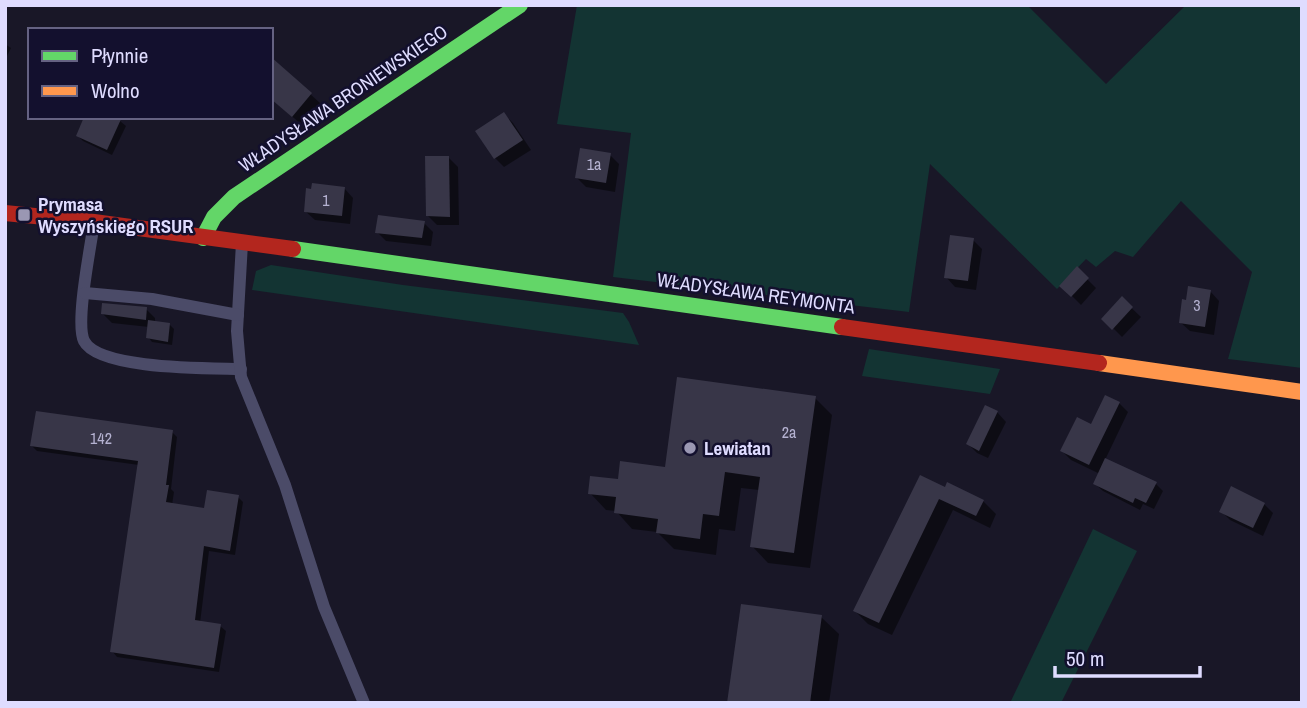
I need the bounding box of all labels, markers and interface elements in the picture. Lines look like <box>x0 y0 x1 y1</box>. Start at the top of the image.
street label: WŁADYSŁAWA BRONIEWSKIEGO <box>234 18 452 178</box>
legend <box>28 28 273 119</box>
text: Płynnie <box>91 41 148 70</box>
text: Wolno <box>91 76 140 105</box>
house number: 1a <box>587 153 602 175</box>
house number: 1 <box>322 189 330 211</box>
place label: Prymasa Wyszyńskiego RSUR <box>38 191 194 239</box>
marker: Prymasa Wyszyńskiego RSUR <box>16 207 32 223</box>
street label: WŁADYSŁAWA REYMONTA <box>655 266 857 320</box>
house number: 3 <box>1193 294 1201 316</box>
house number: 2a <box>782 421 797 443</box>
house number: 142 <box>90 427 112 449</box>
place label: Lewiatan <box>704 435 771 461</box>
marker: Lewiatan <box>682 440 698 456</box>
scale bar <box>1055 634 1200 678</box>
text: 50 m <box>1066 644 1104 673</box>

